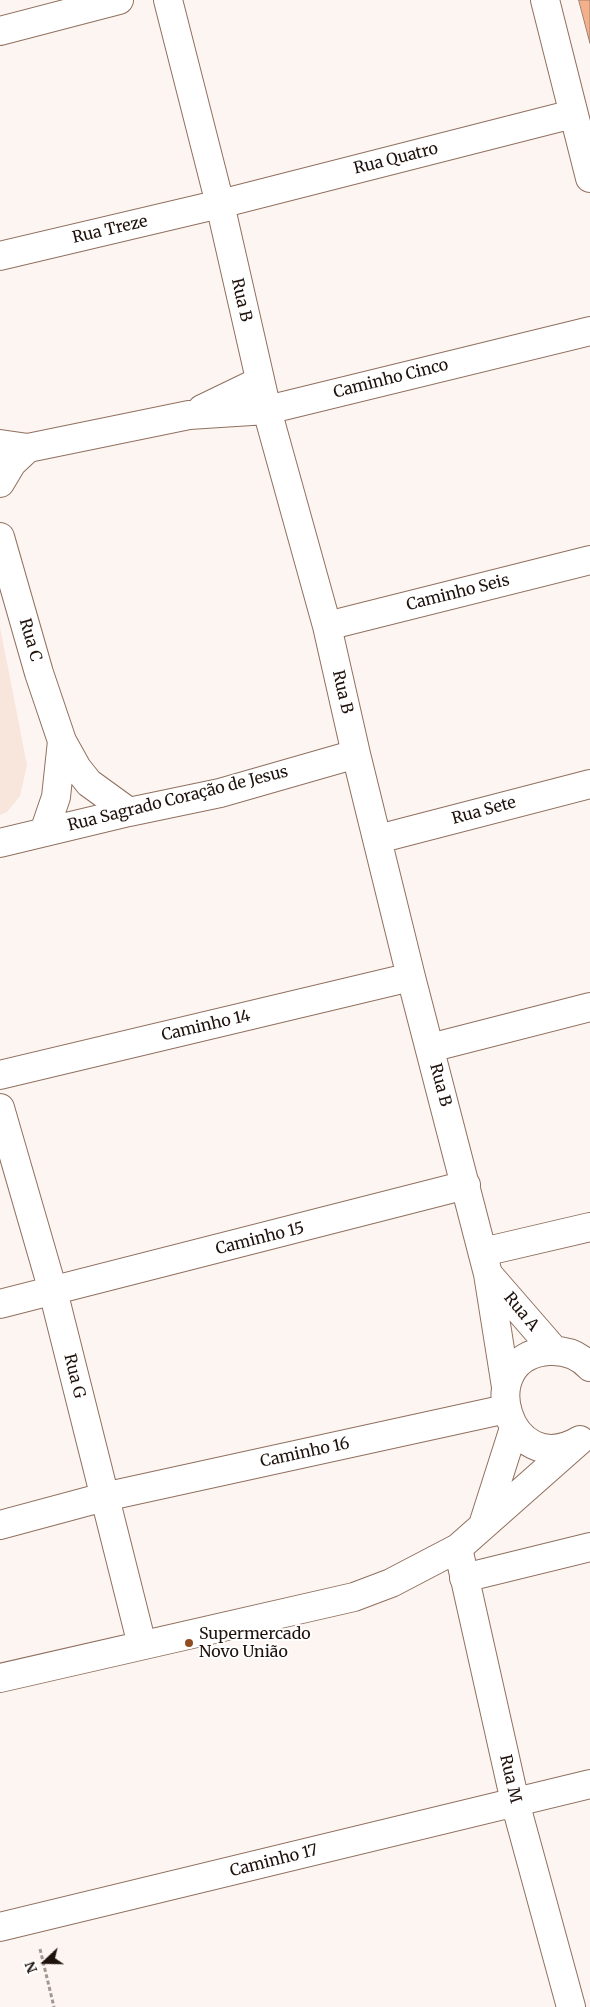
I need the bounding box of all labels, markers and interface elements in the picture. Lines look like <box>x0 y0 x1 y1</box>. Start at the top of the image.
street label: Rua Quatro <box>352 139 440 179</box>
street label: Rua Treze <box>71 212 149 248</box>
street label: Rua B <box>227 276 255 324</box>
street label: Caminho Cinco <box>332 355 450 403</box>
street label: Caminho Seis <box>405 571 511 615</box>
street label: Rua C <box>15 616 45 664</box>
street label: Rua B <box>328 668 356 716</box>
street label: Rua Sagrado Coração de Jesus <box>66 762 290 836</box>
street label: Rua Sete <box>450 793 518 829</box>
street label: Caminho 14 <box>160 1006 252 1046</box>
street label: Rua B <box>425 1061 455 1109</box>
street label: Caminho 15 <box>214 1219 306 1259</box>
street label: Rua A <box>499 1289 543 1335</box>
street label: Rua G <box>59 1352 89 1400</box>
street label: Caminho 16 <box>259 1434 351 1472</box>
place label: Supermercado Novo União <box>199 1624 311 1662</box>
marker: Supermercado Novo União <box>183 1637 195 1649</box>
street label: Rua M <box>495 1753 525 1805</box>
street label: Caminho 17 <box>228 1841 320 1881</box>
north arrow <box>20 1937 70 1987</box>
text: N <box>21 1959 41 1976</box>

